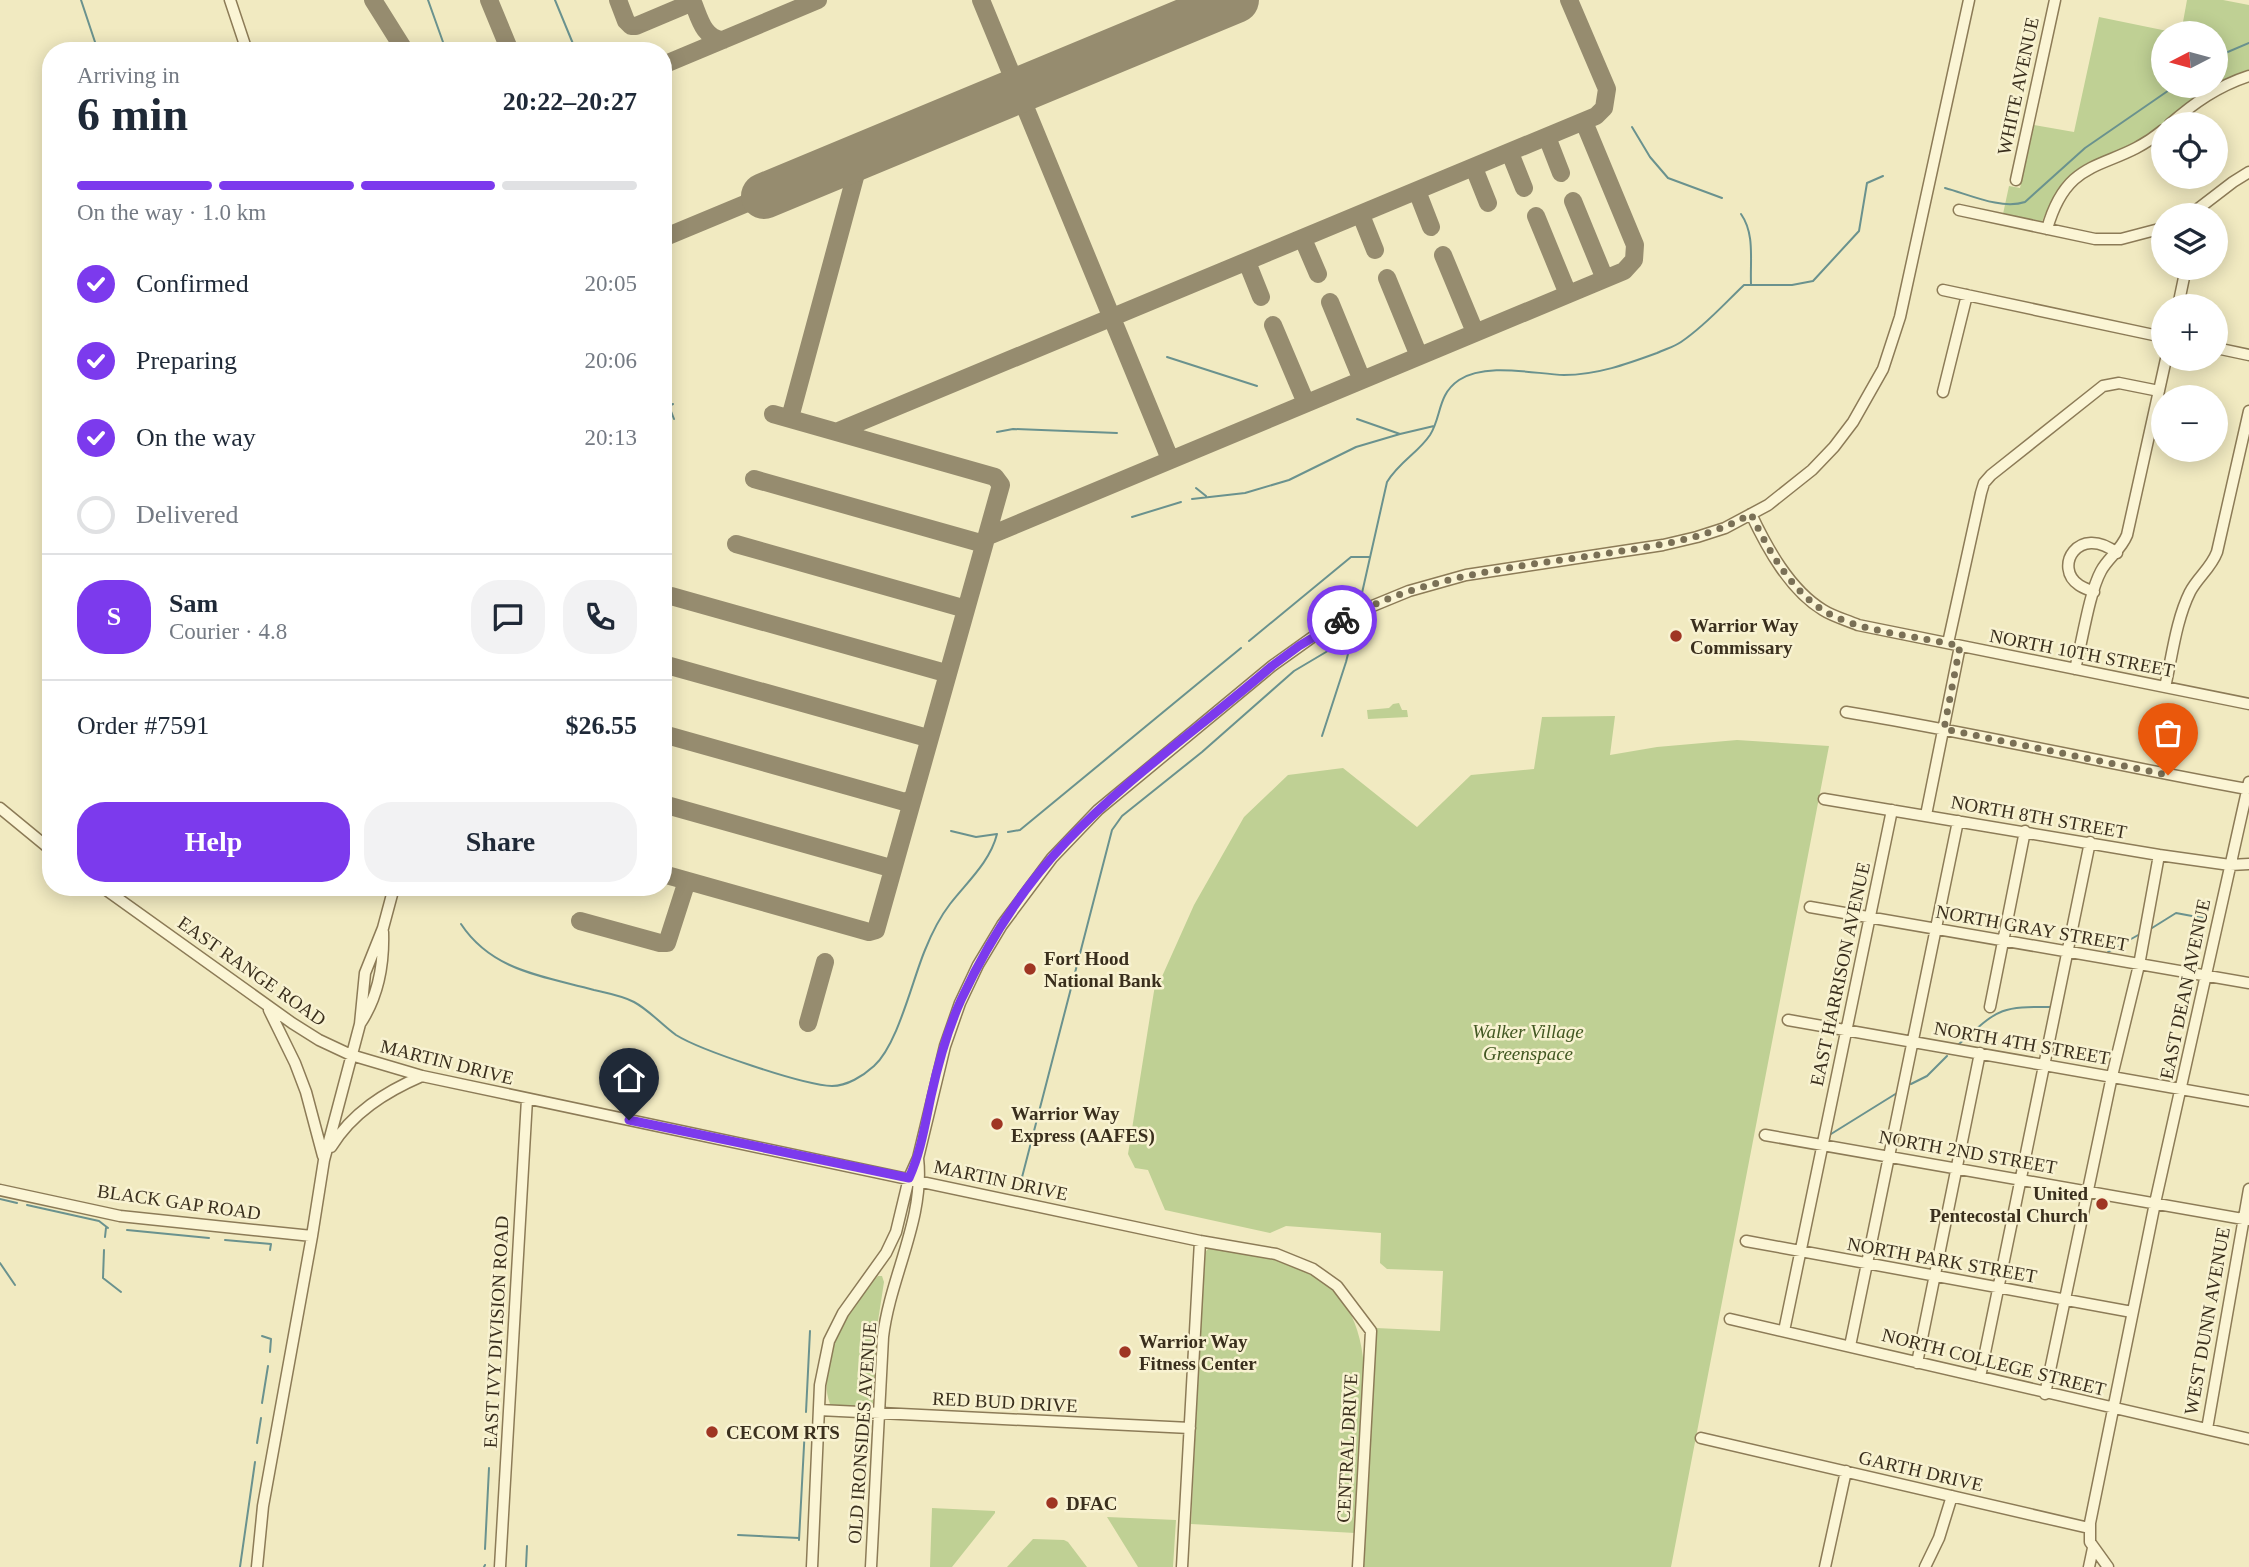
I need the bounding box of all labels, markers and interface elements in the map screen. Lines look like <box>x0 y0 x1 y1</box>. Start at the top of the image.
street label: WHITE AVENUE <box>1993 15 2043 157</box>
north arrow <box>2151 21 2228 98</box>
map controls <box>2151 21 2228 462</box>
text: Arriving in <box>77 63 180 88</box>
text: 20:22–20:27 <box>503 87 637 116</box>
text: 6 min <box>77 89 188 140</box>
button: locate <box>2151 112 2228 189</box>
text: On the way · 1.0 km <box>77 200 266 225</box>
button: layers <box>2151 203 2228 280</box>
icon: check <box>77 265 115 303</box>
text: Confirmed <box>136 269 249 298</box>
text: 20:05 <box>585 271 637 296</box>
button: + <box>2151 294 2228 371</box>
icon: check <box>77 342 115 380</box>
text: Preparing <box>136 346 237 375</box>
text: 20:06 <box>585 348 637 373</box>
button: − <box>2151 385 2228 462</box>
icon: check <box>77 419 115 457</box>
text: On the way <box>136 423 256 452</box>
text: 20:13 <box>585 425 637 450</box>
text: Delivered <box>136 500 239 529</box>
button: chat <box>471 580 545 654</box>
button: phone <box>563 580 637 654</box>
courier <box>1307 585 1377 655</box>
text: Sam <box>169 589 218 618</box>
icon: bike <box>1323 601 1361 639</box>
text: S <box>107 602 121 631</box>
place label: Warrior Way Commissary <box>1690 615 1799 658</box>
text: Courier · 4.8 <box>169 619 287 644</box>
street label: NORTH 10TH STREET <box>1988 625 2177 681</box>
marker: Warrior Way Commissary <box>1668 628 1684 644</box>
pin <box>2138 703 2198 775</box>
text: Order #7591 <box>77 711 209 740</box>
text: $26.55 <box>566 711 637 740</box>
icon: bag <box>2149 714 2187 752</box>
street label: NORTH 8TH STREET <box>1949 791 2129 843</box>
button: Help <box>77 802 350 882</box>
button: Share <box>364 802 637 882</box>
street label: EAST HARRISON AVENUE <box>1806 860 1874 1088</box>
street label: EAST DEAN AVENUE <box>2156 897 2214 1081</box>
street label: NORTH GRAY STREET <box>1934 901 2130 955</box>
street label: EAST RANGE ROAD <box>174 912 330 1030</box>
place label: Fort Hood National Bank <box>1044 948 1162 991</box>
marker: Fort Hood National Bank <box>1022 961 1038 977</box>
street label: NORTH 4TH STREET <box>1932 1017 2112 1069</box>
park label: Walker Village Greenspace <box>1472 1021 1584 1064</box>
street label: MARTIN DRIVE <box>378 1035 516 1089</box>
pin <box>599 1048 659 1120</box>
icon: home <box>610 1059 648 1097</box>
place label: Warrior Way Express (AAFES) <box>1011 1103 1155 1147</box>
marker: Warrior Way Express (AAFES) <box>989 1116 1005 1132</box>
street label: NORTH 2ND STREET <box>1877 1126 2059 1178</box>
street label: MARTIN DRIVE <box>932 1156 1070 1204</box>
street label: BLACK GAP ROAD <box>96 1180 262 1224</box>
place label: United Pentecostal Church <box>1930 1183 2088 1226</box>
marker: United Pentecostal Church <box>2094 1196 2110 1212</box>
street label: EAST IVY DIVISION ROAD <box>479 1215 513 1449</box>
street label: WEST DUNN AVENUE <box>2180 1225 2234 1417</box>
street label: NORTH PARK STREET <box>1845 1233 2039 1287</box>
street label: OLD IRONSIDES AVENUE <box>844 1321 880 1545</box>
street label: NORTH COLLEGE STREET <box>1880 1324 2109 1400</box>
place label: Warrior Way Fitness Center <box>1139 1331 1257 1374</box>
marker: Warrior Way Fitness Center <box>1117 1344 1133 1360</box>
street label: CENTRAL DRIVE <box>1333 1373 1361 1523</box>
street label: RED BUD DRIVE <box>932 1388 1078 1416</box>
place label: CECOM RTS <box>726 1422 840 1443</box>
marker: CECOM RTS <box>704 1424 720 1440</box>
street label: GARTH DRIVE <box>1857 1446 1985 1496</box>
place label: DFAC <box>1066 1493 1117 1514</box>
marker: DFAC <box>1044 1495 1060 1511</box>

